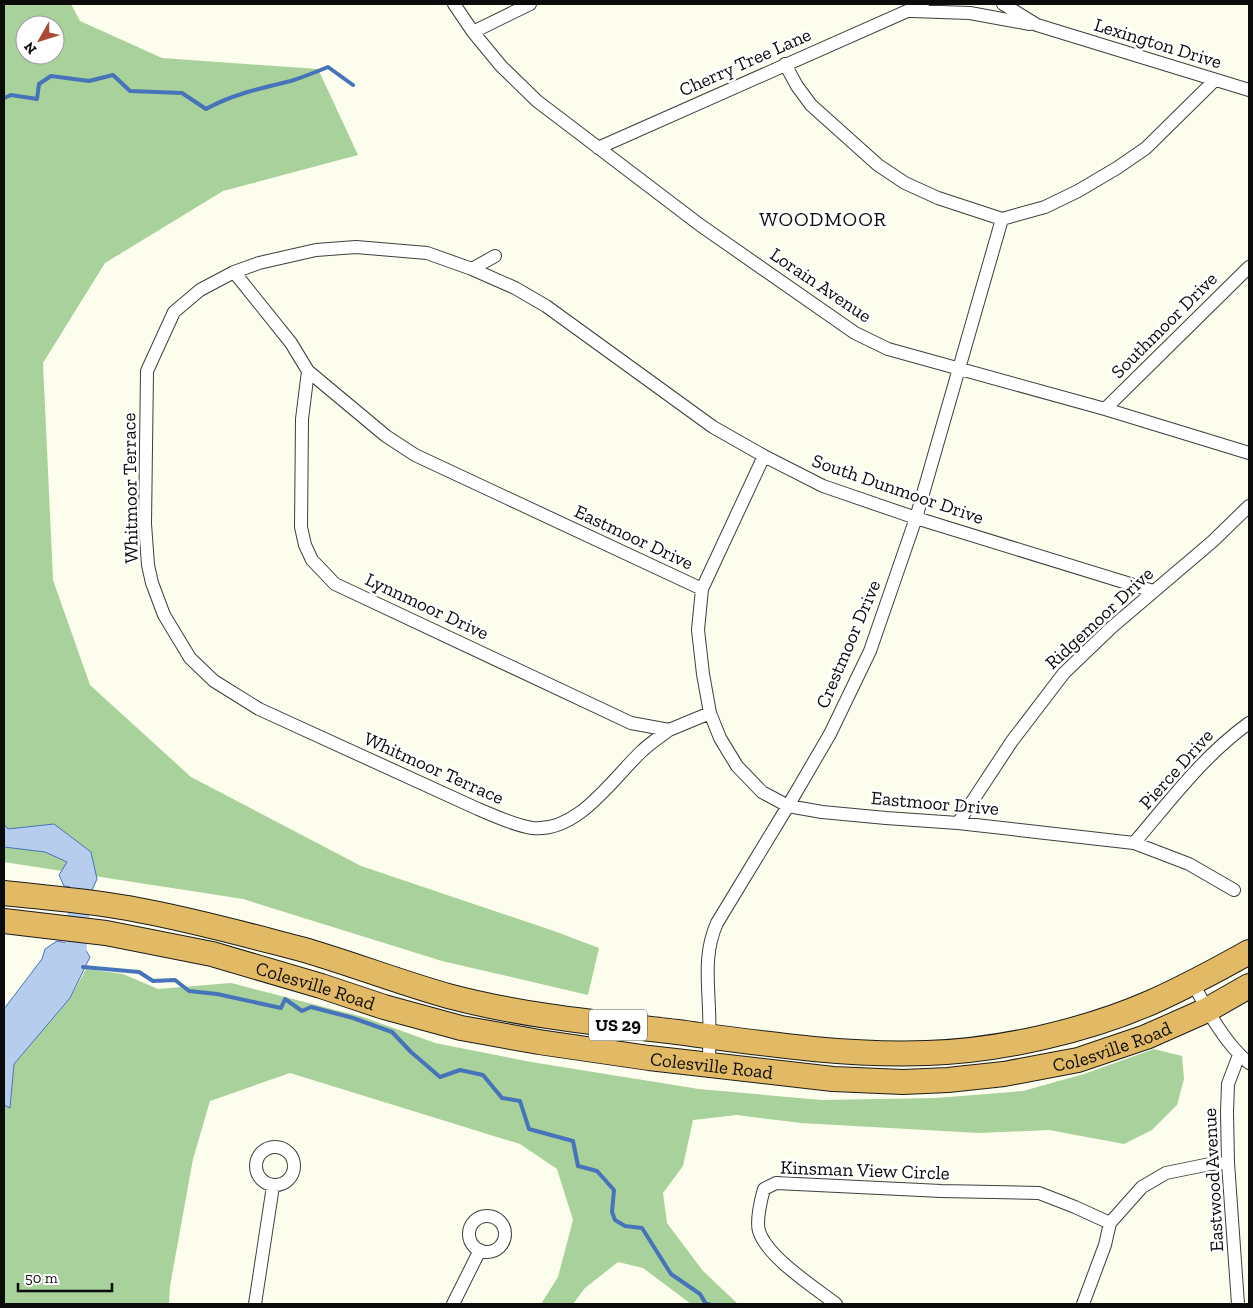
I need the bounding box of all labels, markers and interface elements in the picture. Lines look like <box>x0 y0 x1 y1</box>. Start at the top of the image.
street label: Lexington Drive <box>1091 13 1225 73</box>
north arrow <box>15 15 65 65</box>
street label: Cherry Tree Lane <box>675 23 815 101</box>
text: N <box>20 38 40 57</box>
district label: WOODMOOR <box>759 207 887 231</box>
street label: Lorain Avenue <box>766 243 876 327</box>
street label: Southmoor Drive <box>1106 267 1222 383</box>
street label: Whitmoor Terrace <box>117 412 143 564</box>
street label: South Dunmoor Drive <box>809 449 987 529</box>
street label: Eastmoor Drive <box>571 499 697 575</box>
street label: Ridgemoor Drive <box>1040 562 1158 674</box>
street label: Lynnmoor Drive <box>362 567 493 645</box>
street label: Crestmoor Drive <box>811 576 885 712</box>
street label: Pierce Drive <box>1134 724 1218 814</box>
street label: Whitmoor Terrace <box>361 727 508 809</box>
street label: Eastmoor Drive <box>870 786 1000 820</box>
street label: Colesville Road <box>253 956 379 1015</box>
road number: US 29 <box>589 1010 647 1040</box>
street label: Colesville Road <box>1051 1016 1175 1076</box>
street label: Colesville Road <box>649 1047 775 1084</box>
street label: Eastwood Avenue <box>1198 1107 1228 1252</box>
street label: Kinsman View Circle <box>780 1156 950 1184</box>
scale bar <box>18 1260 111 1292</box>
text: 50 m <box>25 1269 58 1287</box>

